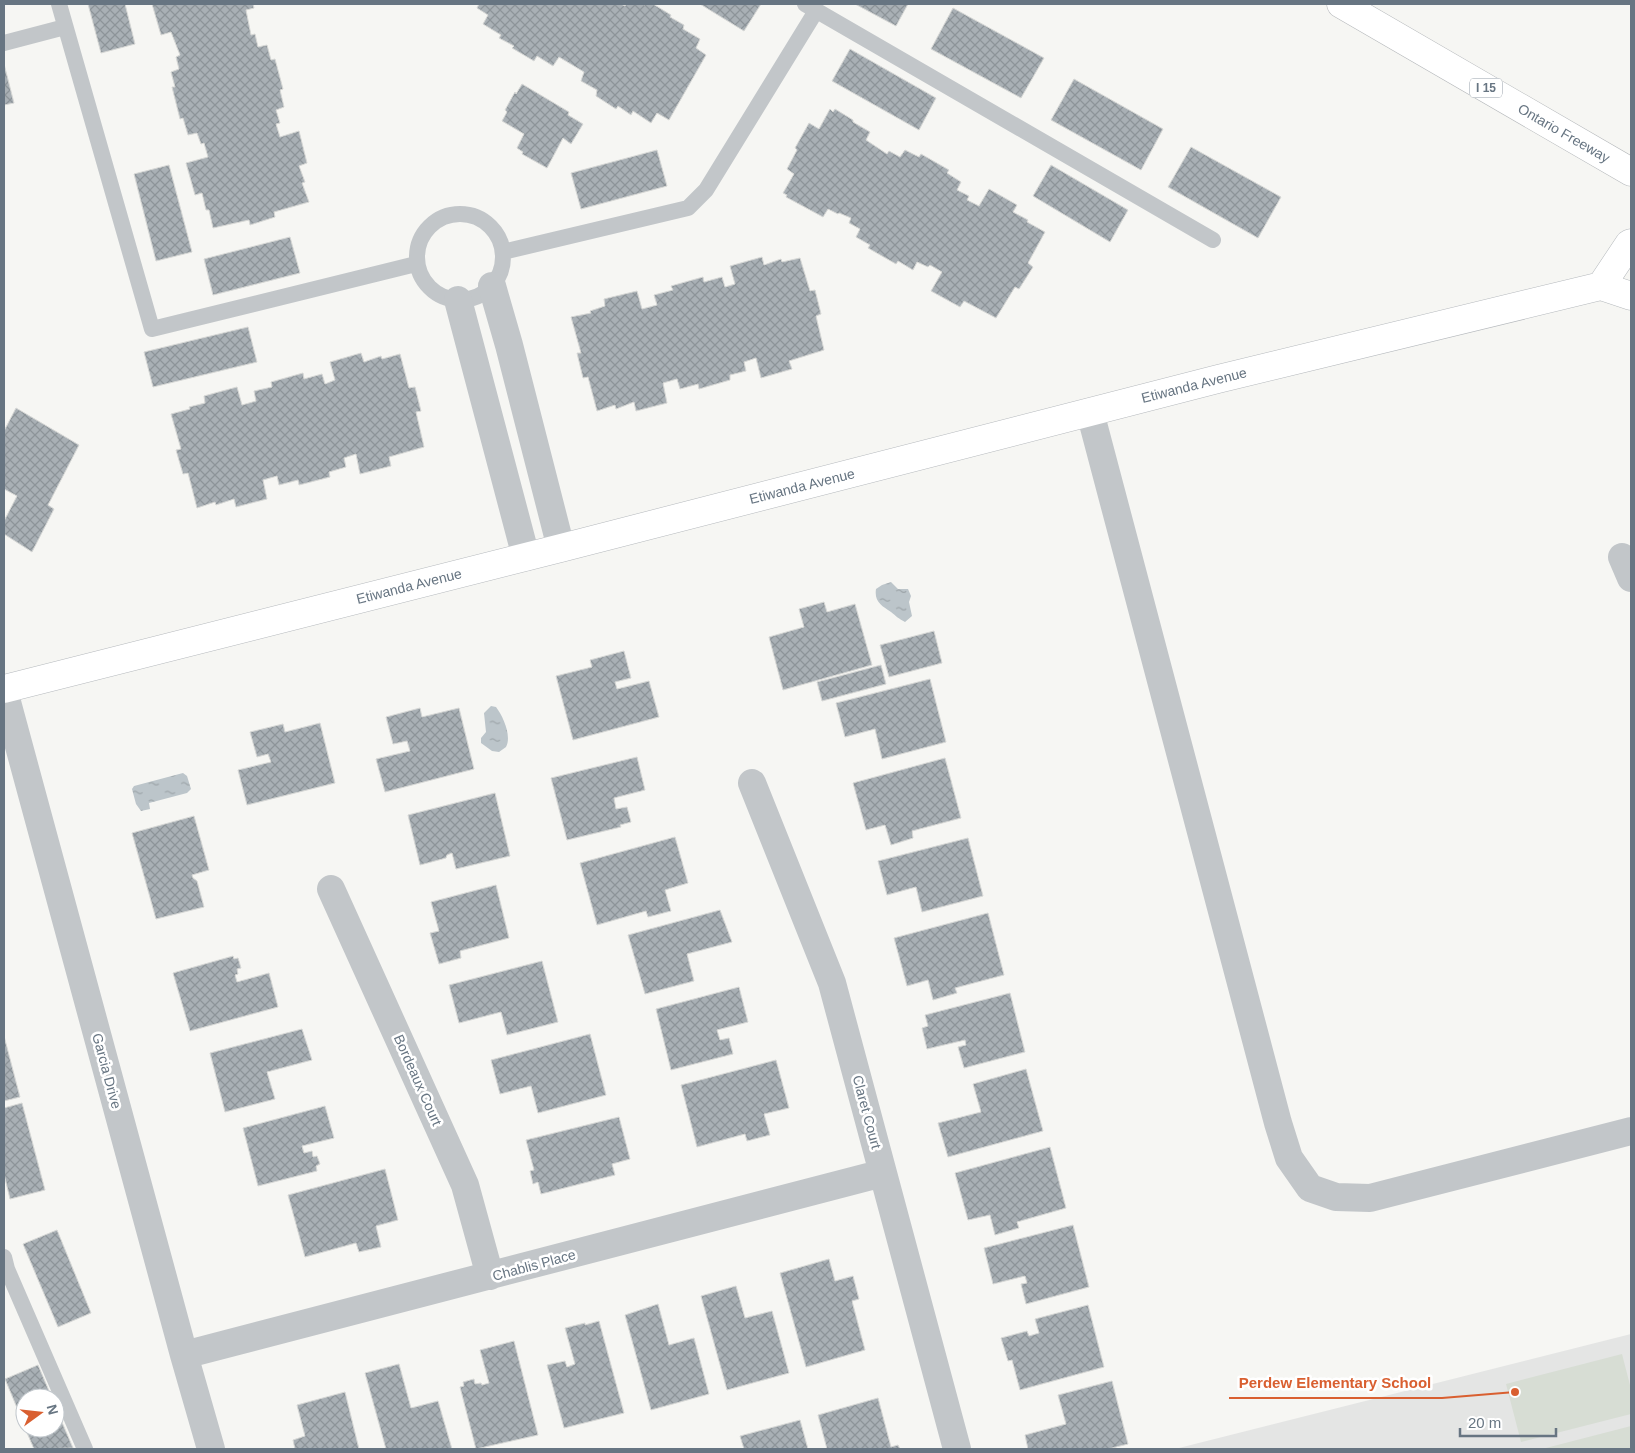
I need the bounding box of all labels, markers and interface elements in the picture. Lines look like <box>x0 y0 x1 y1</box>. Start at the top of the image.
road number: I 15 <box>1470 78 1502 98</box>
street label: Ontario Freeway <box>1515 100 1613 166</box>
street label: Etiwanda Avenue <box>1140 364 1249 406</box>
street label: Etiwanda Avenue <box>748 465 857 507</box>
street label: Etiwanda Avenue <box>355 565 464 607</box>
street label: Garcia Drive <box>89 1031 125 1111</box>
street label: Bordeaux Court <box>391 1032 445 1128</box>
street label: Claret Court <box>850 1073 885 1151</box>
street label: Chablis Place <box>491 1246 578 1284</box>
callout: Perdew Elementary School <box>1229 1368 1442 1398</box>
text: Perdew Elementary School <box>1239 1374 1431 1391</box>
north arrow <box>15 1388 65 1438</box>
text: N <box>44 1403 62 1417</box>
scale bar <box>1460 1406 1556 1438</box>
text: 20 m <box>1468 1414 1501 1431</box>

